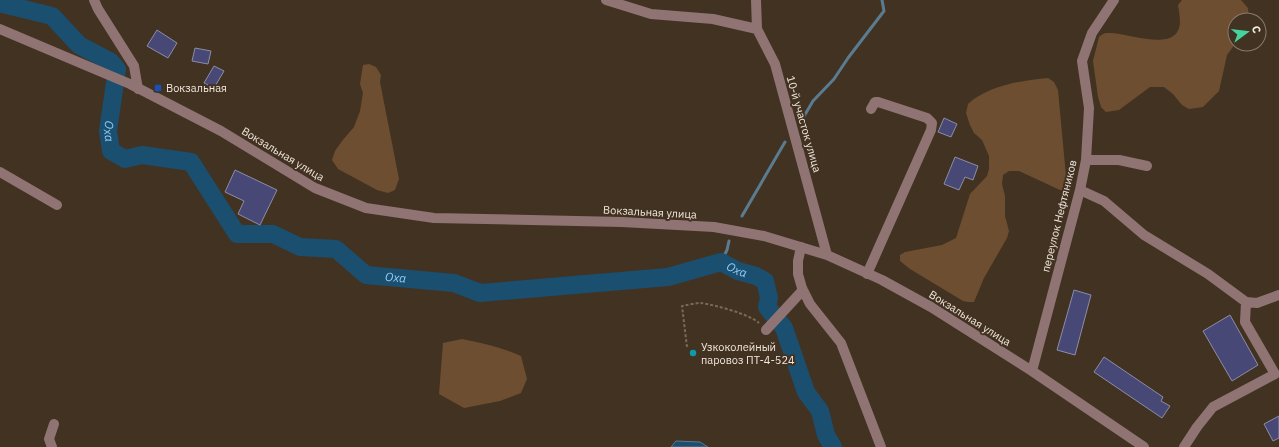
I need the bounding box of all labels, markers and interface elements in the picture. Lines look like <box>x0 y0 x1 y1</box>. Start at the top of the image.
north arrow <box>1227 12 1267 52</box>
text: С <box>1249 24 1264 35</box>
street label: 10-й участок улица <box>784 74 825 174</box>
place label: Вокзальная <box>166 81 227 95</box>
marker: Вокзальная <box>153 83 163 93</box>
water label: Оха <box>101 120 117 143</box>
street label: Вокзальная улица <box>239 124 327 184</box>
street label: переулок Нефтяников <box>1038 158 1080 274</box>
street label: Вокзальная улица <box>603 203 697 221</box>
water label: Оха <box>724 258 749 280</box>
water label: Оха <box>385 269 407 286</box>
street label: Вокзальная улица <box>926 287 1014 349</box>
place label: Узкоколейный паровоз ПТ-4-524 <box>701 340 795 367</box>
marker: Узкоколейный паровоз ПТ-4-524 <box>688 348 698 358</box>

